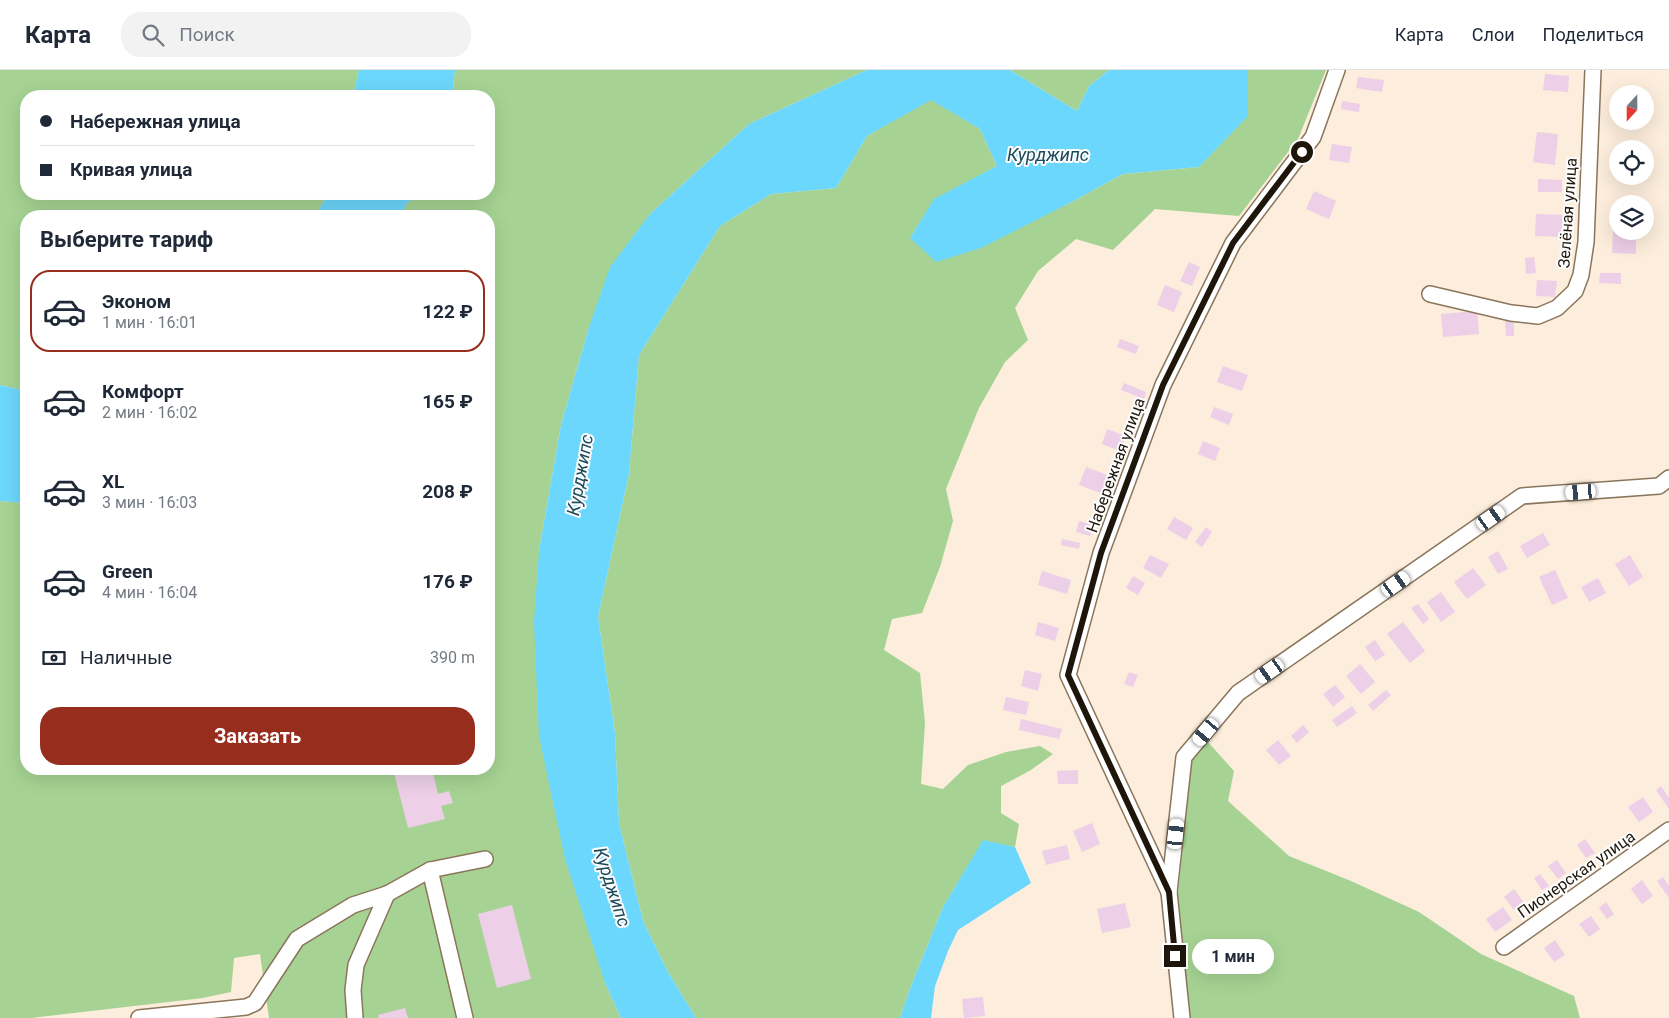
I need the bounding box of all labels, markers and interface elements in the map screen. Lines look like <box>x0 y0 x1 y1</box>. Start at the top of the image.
search box <box>121 12 471 57</box>
text: Карта <box>25 21 91 49</box>
icon: search <box>139 21 167 49</box>
text: Поиск <box>179 23 235 46</box>
text: Карта <box>1395 24 1444 45</box>
text: Слои <box>1472 24 1515 45</box>
text: Поделиться <box>1543 24 1644 45</box>
north arrow <box>1609 85 1654 130</box>
map controls <box>1609 85 1654 240</box>
text: Набережная улица <box>70 110 241 133</box>
button: locate <box>1609 140 1654 185</box>
route start <box>1291 141 1313 163</box>
water label: Курджипс <box>1007 144 1089 165</box>
street label: Зелёная улица <box>1554 157 1581 269</box>
text: Кривая улица <box>70 158 192 181</box>
button: layers <box>1609 195 1654 240</box>
text: Выберите тариф <box>40 227 213 252</box>
icon: car <box>42 289 87 334</box>
text: Эконом <box>102 290 171 313</box>
text: 122 ₽ <box>422 300 473 323</box>
text: 1 мин · 16:01 <box>102 313 197 332</box>
icon: car <box>42 379 87 424</box>
text: Комфорт <box>102 380 184 403</box>
text: 165 ₽ <box>422 390 473 413</box>
street label: Набережная улица <box>1082 395 1149 535</box>
text: 2 мин · 16:02 <box>102 403 197 422</box>
water label: Курджипс <box>562 433 597 517</box>
icon: car <box>42 469 87 514</box>
text: XL <box>102 470 124 493</box>
text: 208 ₽ <box>422 480 473 503</box>
car <box>1565 483 1596 501</box>
text: 3 мин · 16:03 <box>102 493 197 512</box>
car <box>1474 503 1507 533</box>
icon: car <box>42 559 87 604</box>
text: Green <box>102 560 153 583</box>
car <box>1379 569 1412 599</box>
text: 176 ₽ <box>422 570 473 593</box>
text: 4 мин · 16:04 <box>102 583 197 602</box>
icon: cash <box>40 644 68 672</box>
text: Наличные <box>80 646 172 669</box>
text: 390 m <box>430 648 475 667</box>
car <box>1253 656 1286 686</box>
button: Заказать <box>40 707 475 765</box>
car <box>1190 716 1221 748</box>
car <box>1166 818 1185 850</box>
street label: Пионерская улица <box>1514 827 1639 922</box>
water label: Курджипс <box>590 845 635 929</box>
callout: 1 мин <box>1192 938 1275 974</box>
route end <box>1164 945 1186 967</box>
text: 1 мин <box>1211 947 1255 966</box>

